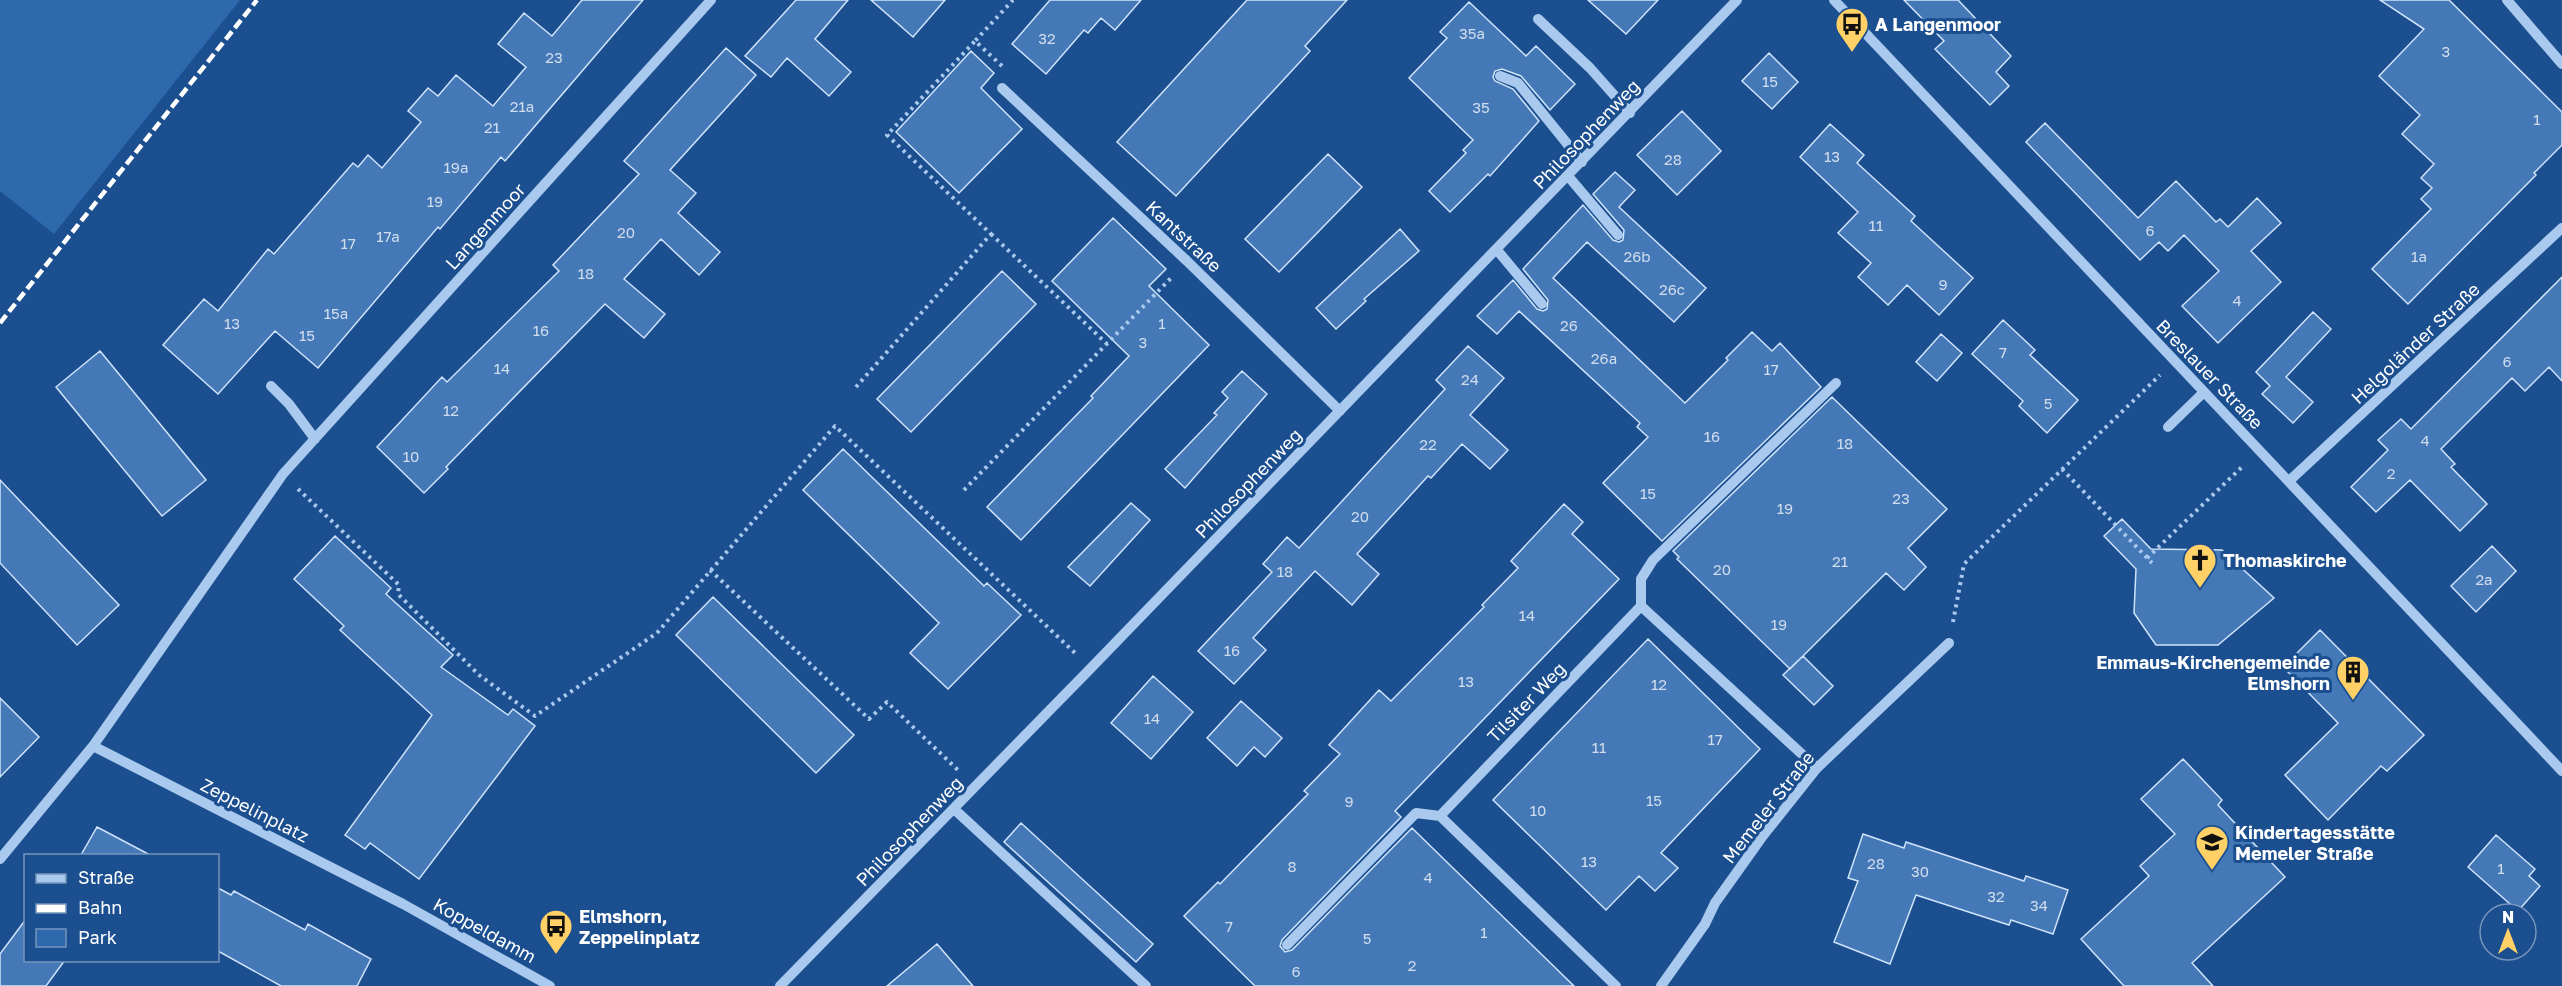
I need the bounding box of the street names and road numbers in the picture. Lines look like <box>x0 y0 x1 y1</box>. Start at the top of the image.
street label: Philosophenweg <box>1528 75 1644 193</box>
street label: Langenmoor <box>440 178 530 274</box>
street label: Kantstraße <box>1142 196 1226 276</box>
street label: Helgoländer Straße <box>2346 278 2484 408</box>
street label: Breslauer Straße <box>2152 315 2268 433</box>
street label: Philosophenweg <box>1190 424 1306 542</box>
street label: Tilsiter Weg <box>1482 657 1570 747</box>
street label: Memeler Straße <box>1717 747 1819 867</box>
street label: Philosophenweg <box>851 772 967 890</box>
street label: Zeppelinplatz <box>197 773 313 847</box>
street label: Koppeldamm <box>430 893 540 967</box>

